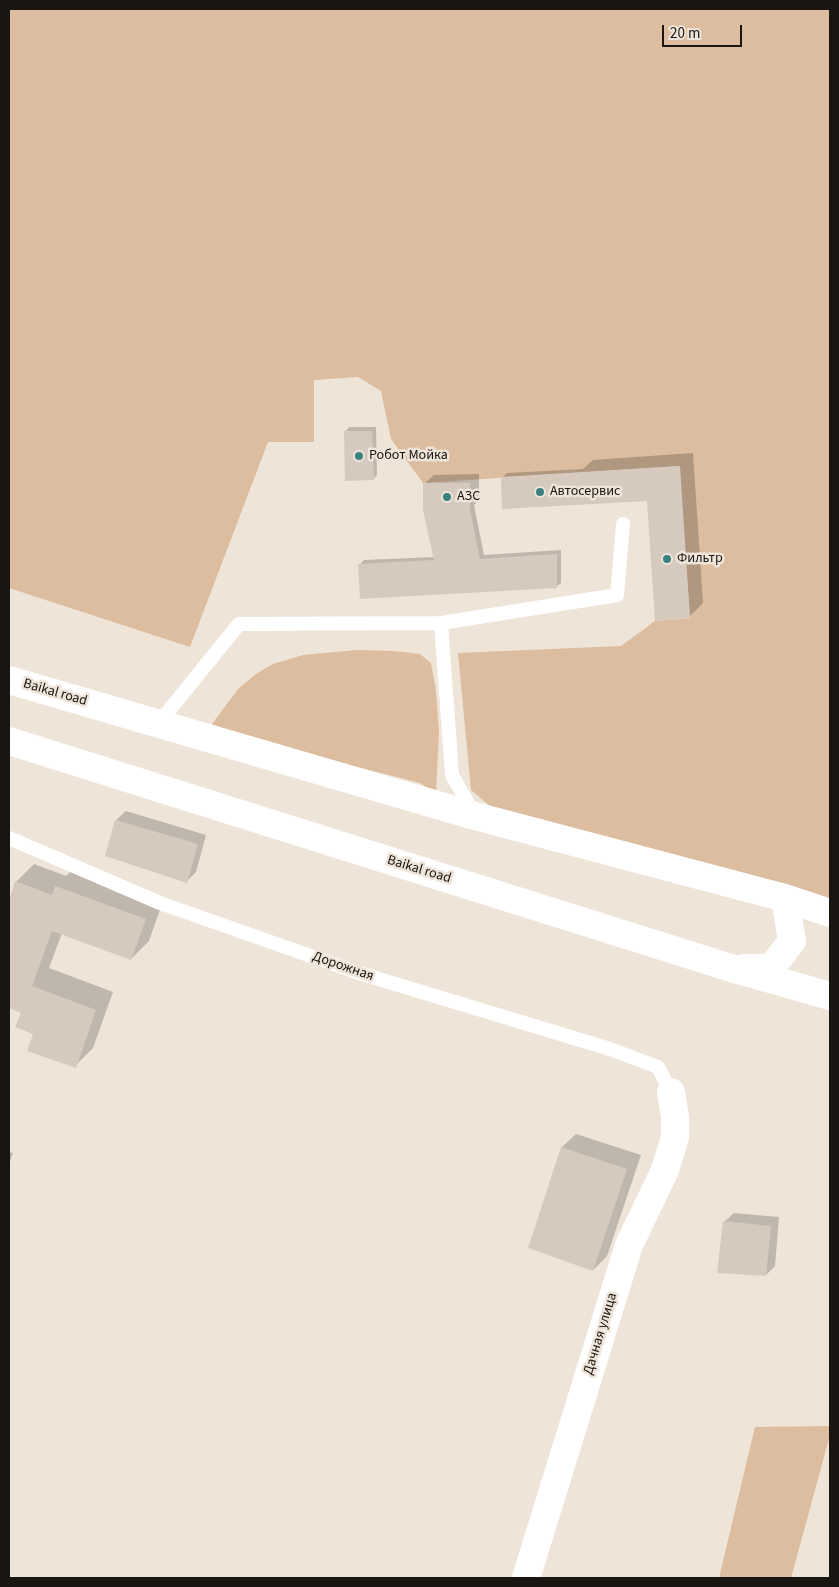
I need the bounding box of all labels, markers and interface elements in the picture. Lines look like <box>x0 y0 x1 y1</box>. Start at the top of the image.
scale bar <box>664 15 744 47</box>
text: 20 m <box>670 23 700 44</box>
place label: Робот Мойка <box>369 448 448 464</box>
marker: Робот Мойка <box>353 450 365 462</box>
place label: Автосервис <box>550 484 620 500</box>
marker: Автосервис <box>534 486 546 498</box>
place label: АЗС <box>457 489 480 505</box>
marker: АЗС <box>441 491 453 503</box>
place label: Фильтр <box>677 551 723 567</box>
marker: Фильтр <box>661 553 673 565</box>
street label: Baikal road <box>21 676 89 710</box>
street label: Baikal road <box>385 852 453 888</box>
street label: Дорожная <box>310 949 376 985</box>
street label: Дачная улица <box>581 1291 621 1377</box>

